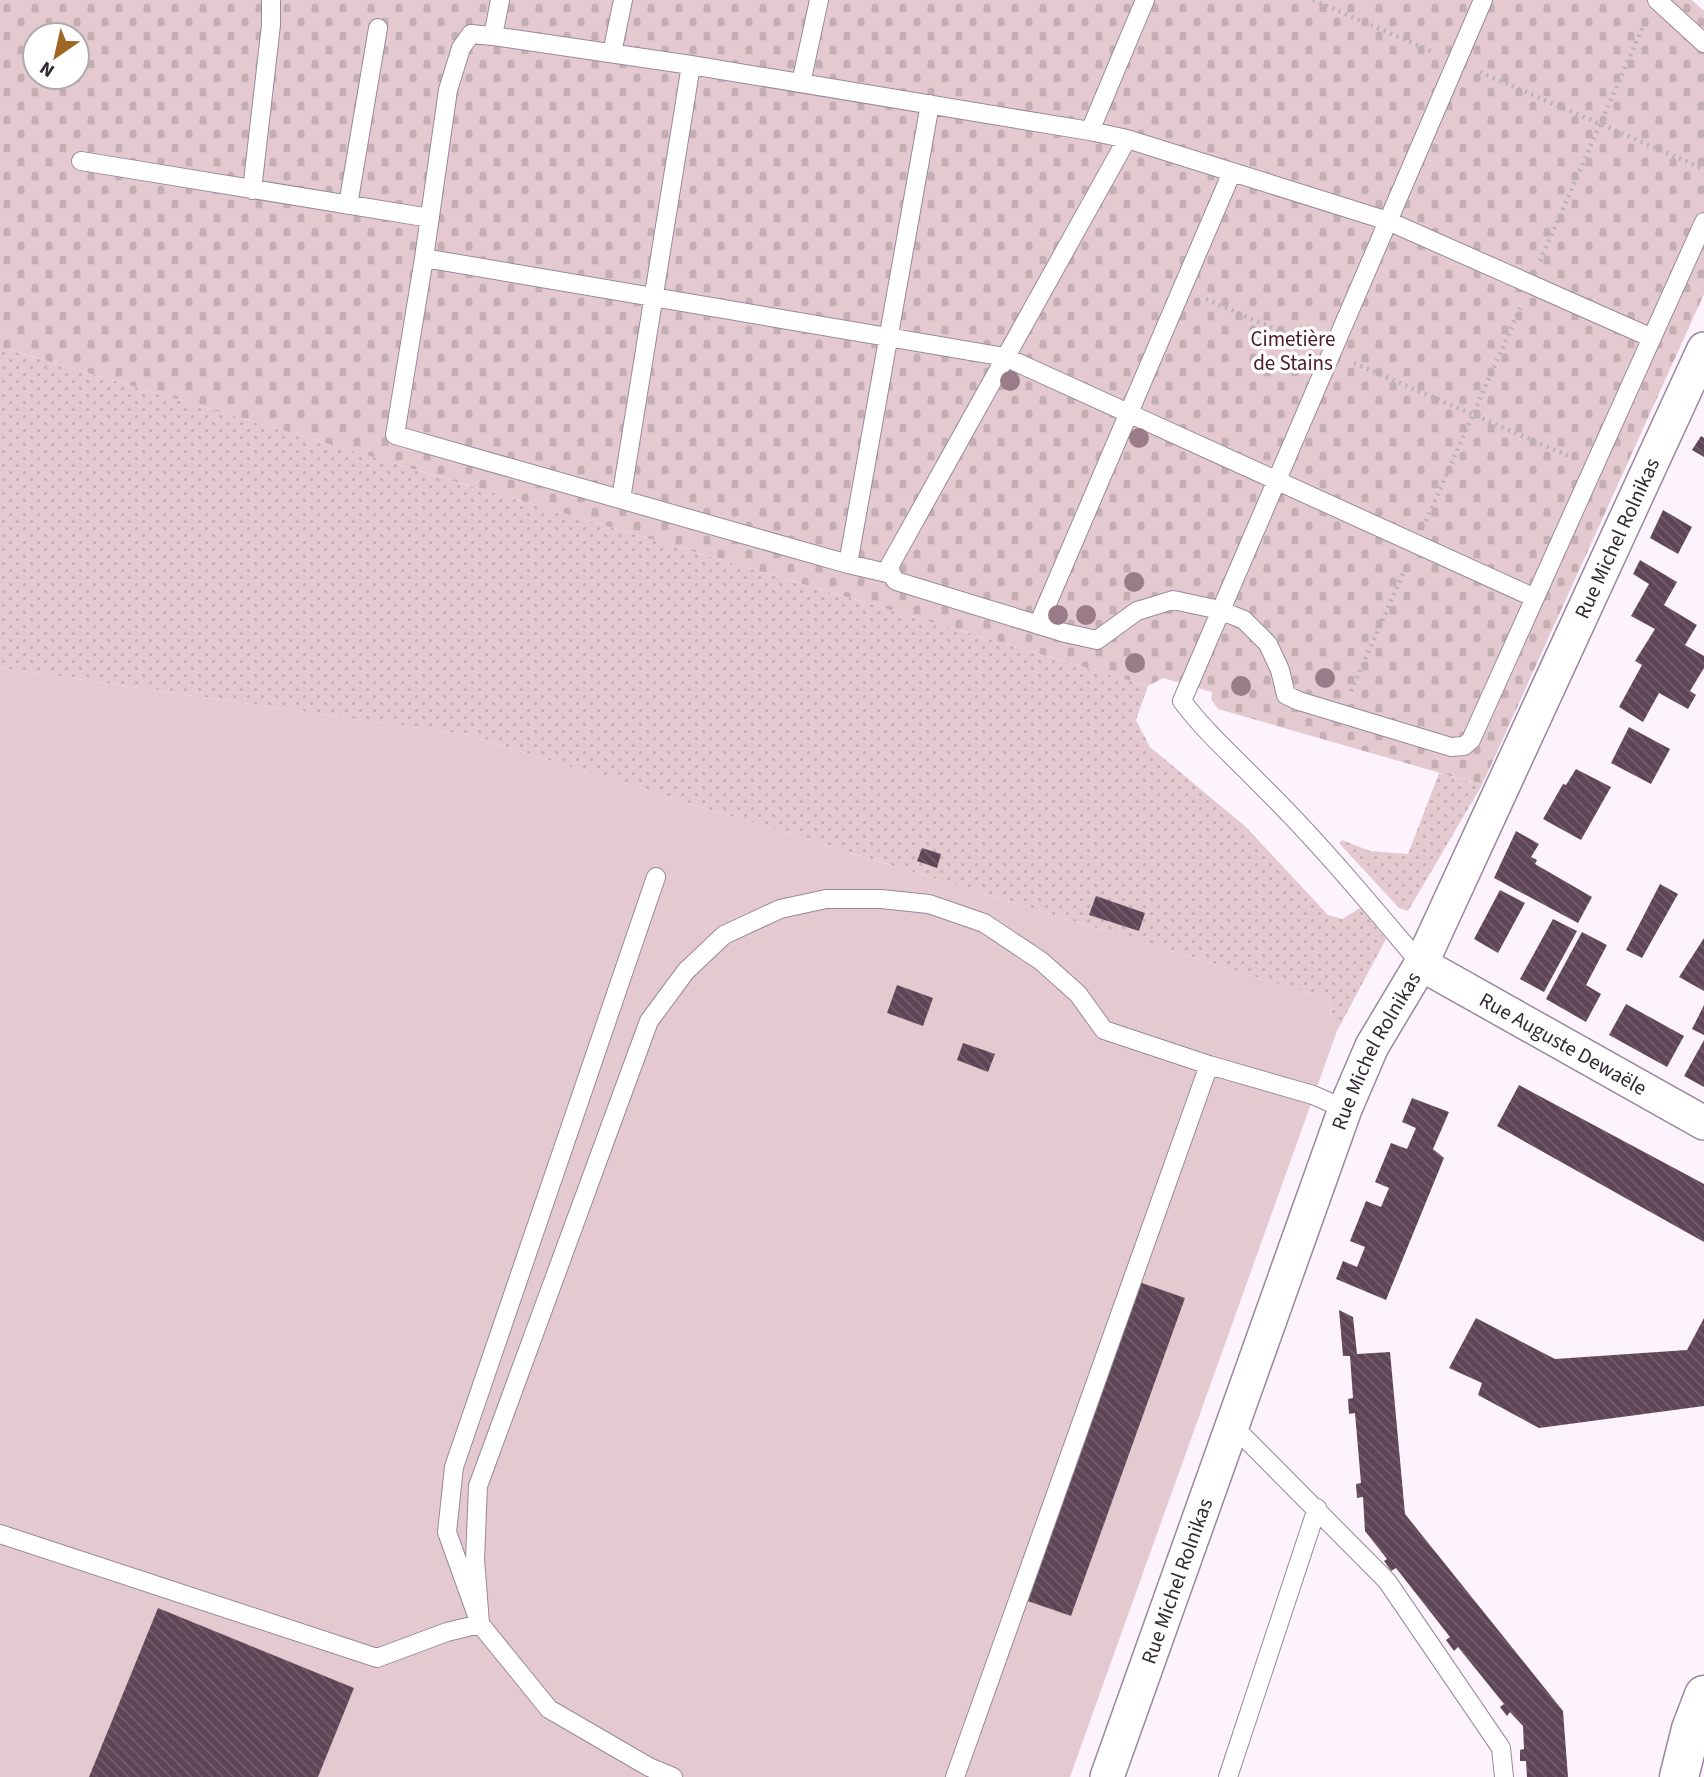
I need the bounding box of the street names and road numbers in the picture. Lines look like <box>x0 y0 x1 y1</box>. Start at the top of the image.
street label: Rue Michel Rolnikas <box>1567 453 1667 624</box>
street label: Rue Michel Rolnikas <box>1324 966 1428 1134</box>
street label: Rue Auguste Dewaële <box>1474 985 1652 1103</box>
street label: Rue Michel Rolnikas <box>1133 1494 1220 1668</box>

